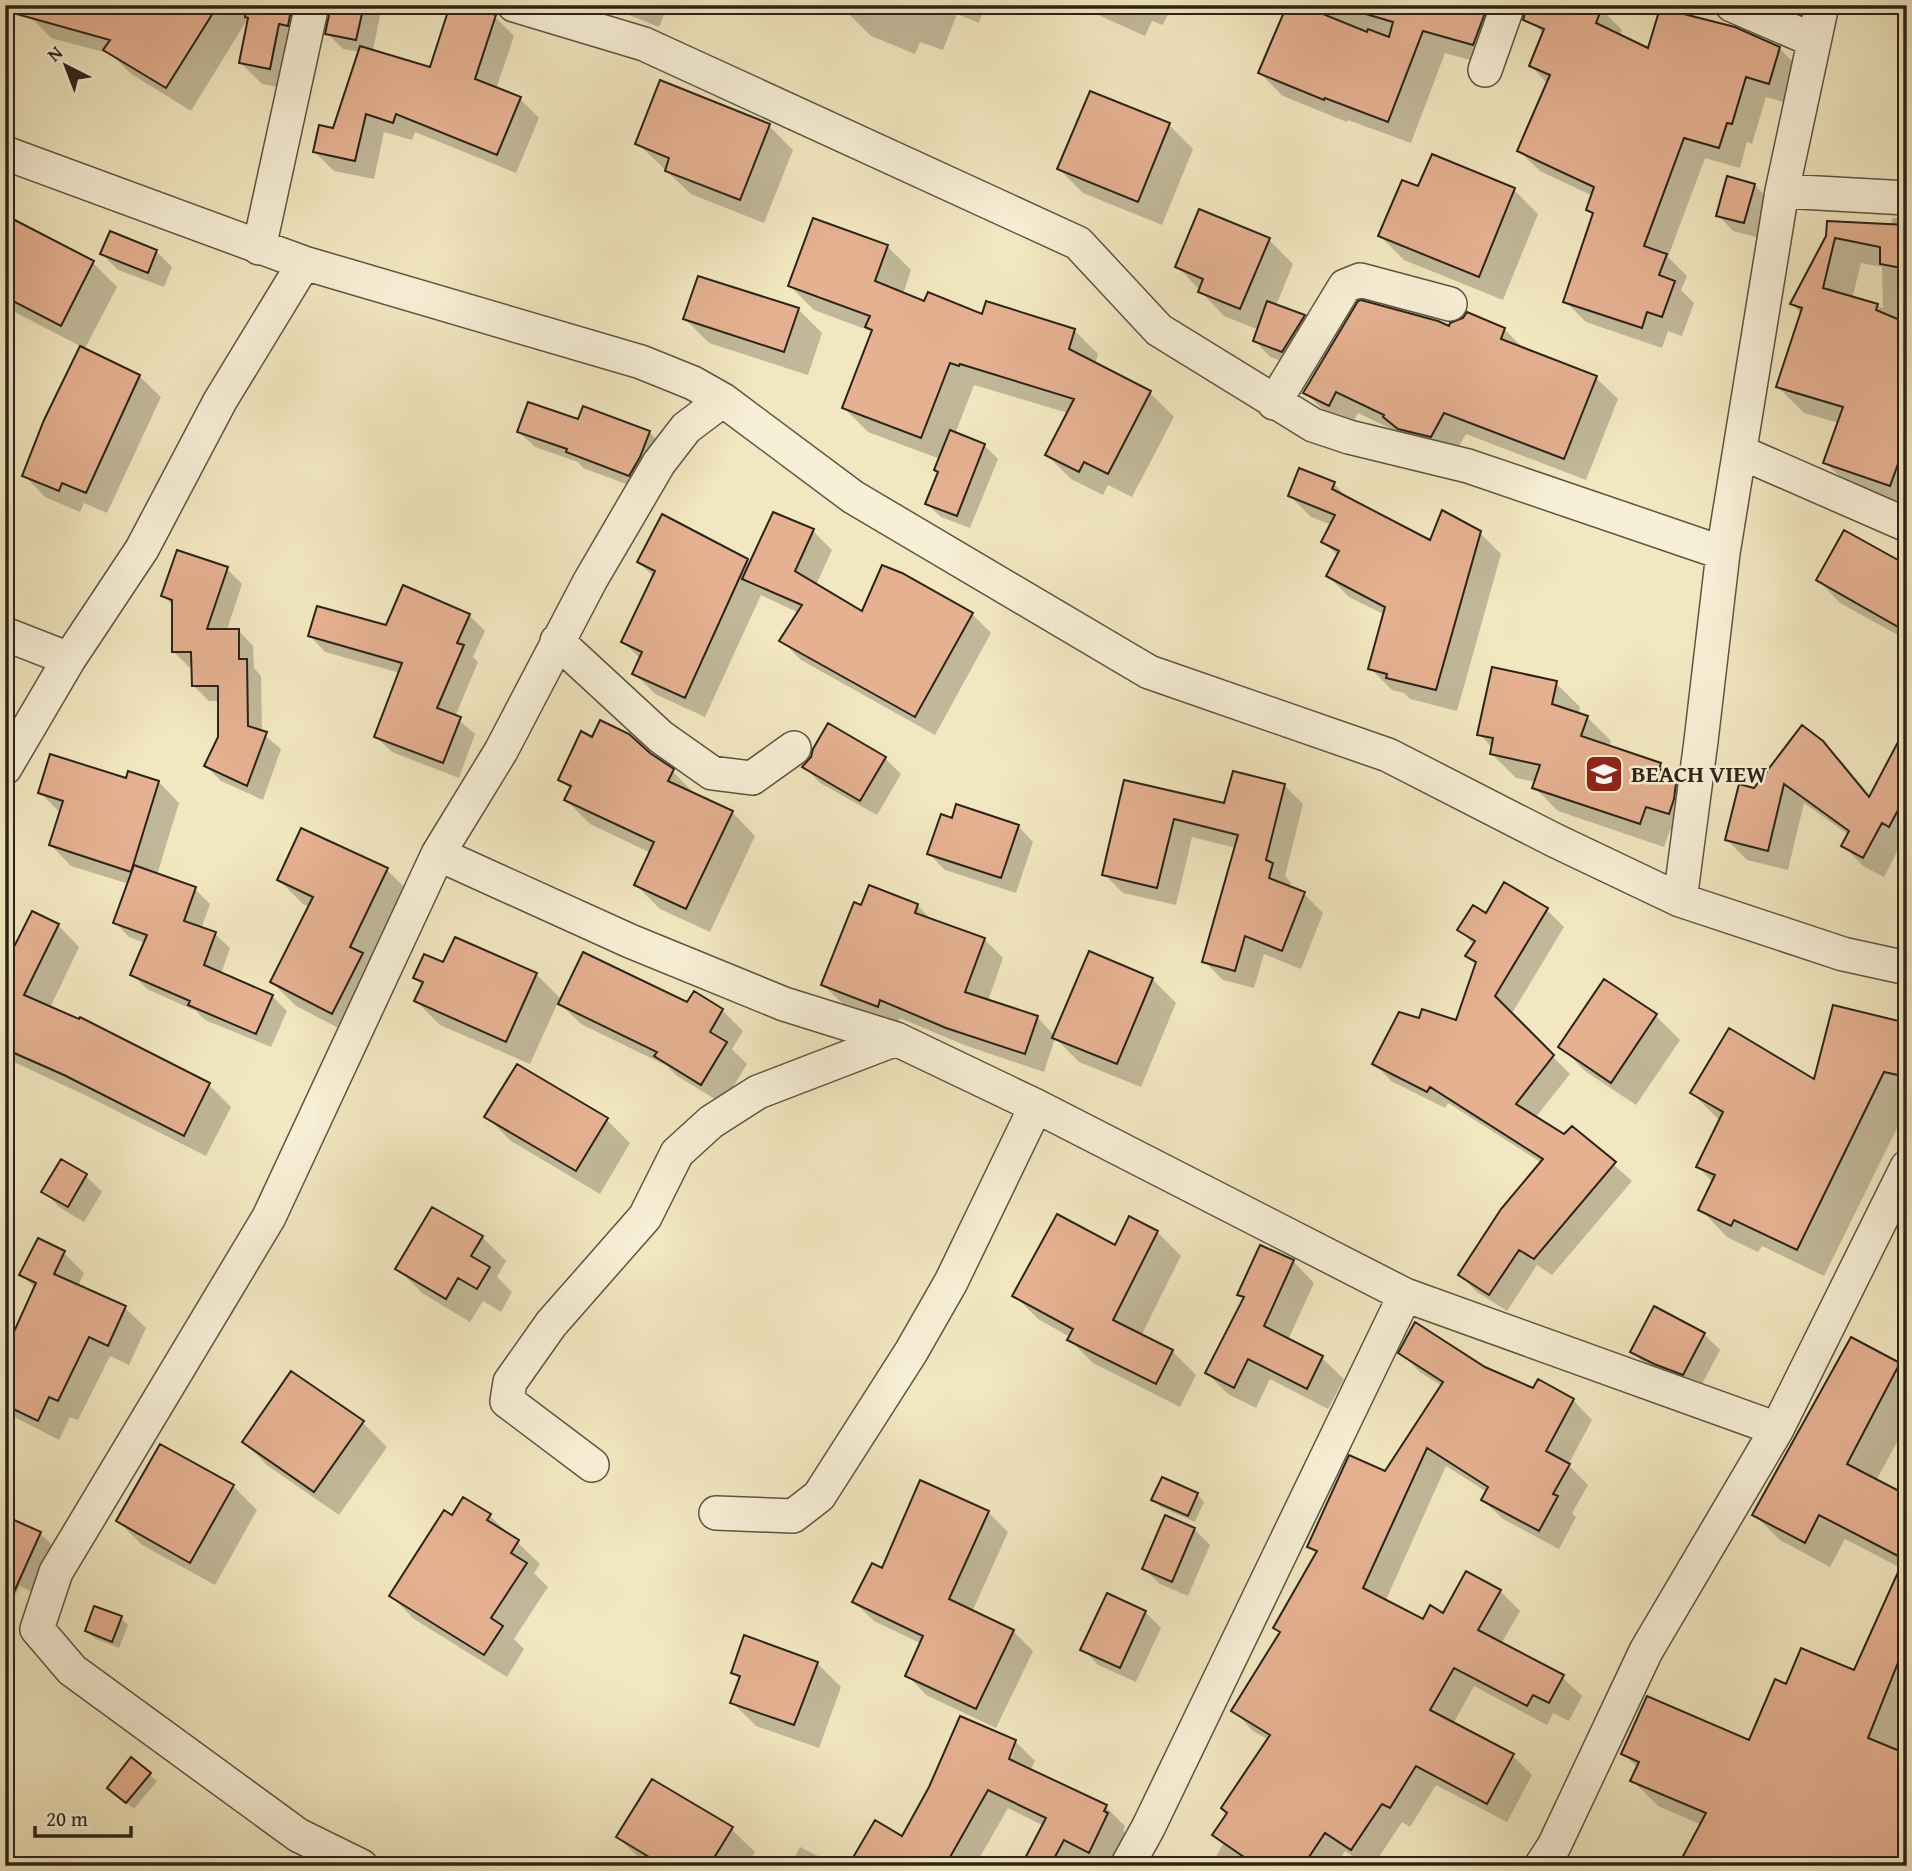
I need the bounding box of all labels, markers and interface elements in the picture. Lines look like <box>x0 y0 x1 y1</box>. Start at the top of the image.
north arrow <box>32 32 102 102</box>
text: N <box>41 39 69 68</box>
school or university icon: BEACH VIEW <box>1583 753 1625 795</box>
place label: BEACH VIEW <box>1631 756 1767 791</box>
scale bar <box>35 1794 131 1838</box>
text: 20 m <box>46 1803 88 1834</box>

